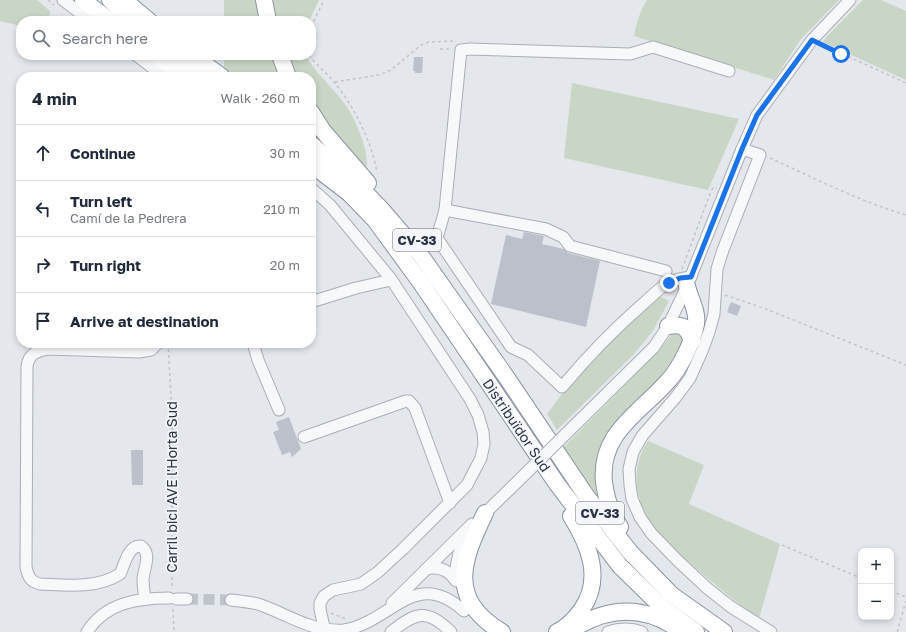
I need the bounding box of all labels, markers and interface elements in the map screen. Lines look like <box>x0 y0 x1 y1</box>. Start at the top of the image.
search box <box>16 16 316 60</box>
icon: search <box>30 27 52 49</box>
text: Search here <box>62 29 148 47</box>
route start <box>832 45 850 63</box>
text: 4 min <box>32 88 77 109</box>
text: Walk · 260 m <box>221 90 300 106</box>
icon: ahead <box>32 142 54 164</box>
text: Continue <box>70 144 136 162</box>
text: 30 m <box>270 145 300 161</box>
text: Turn left <box>70 192 132 210</box>
icon: left <box>32 198 54 220</box>
text: 210 m <box>263 201 300 217</box>
text: Camí de la Pedrera <box>70 210 187 226</box>
road number: CV-33 <box>393 229 441 251</box>
icon: right <box>32 254 54 276</box>
text: Turn right <box>70 256 141 274</box>
text: 20 m <box>270 257 300 273</box>
route end <box>660 274 678 292</box>
icon: arrive <box>32 310 54 332</box>
text: Arrive at destination <box>70 312 219 330</box>
street label: Distribuïdor Sud <box>480 375 554 475</box>
street label: Carril bici AVE l'Horta Sud <box>163 401 180 573</box>
road number: CV-33 <box>576 502 624 524</box>
map controls <box>858 548 894 620</box>
button: + <box>858 548 894 584</box>
button: − <box>858 584 894 620</box>

